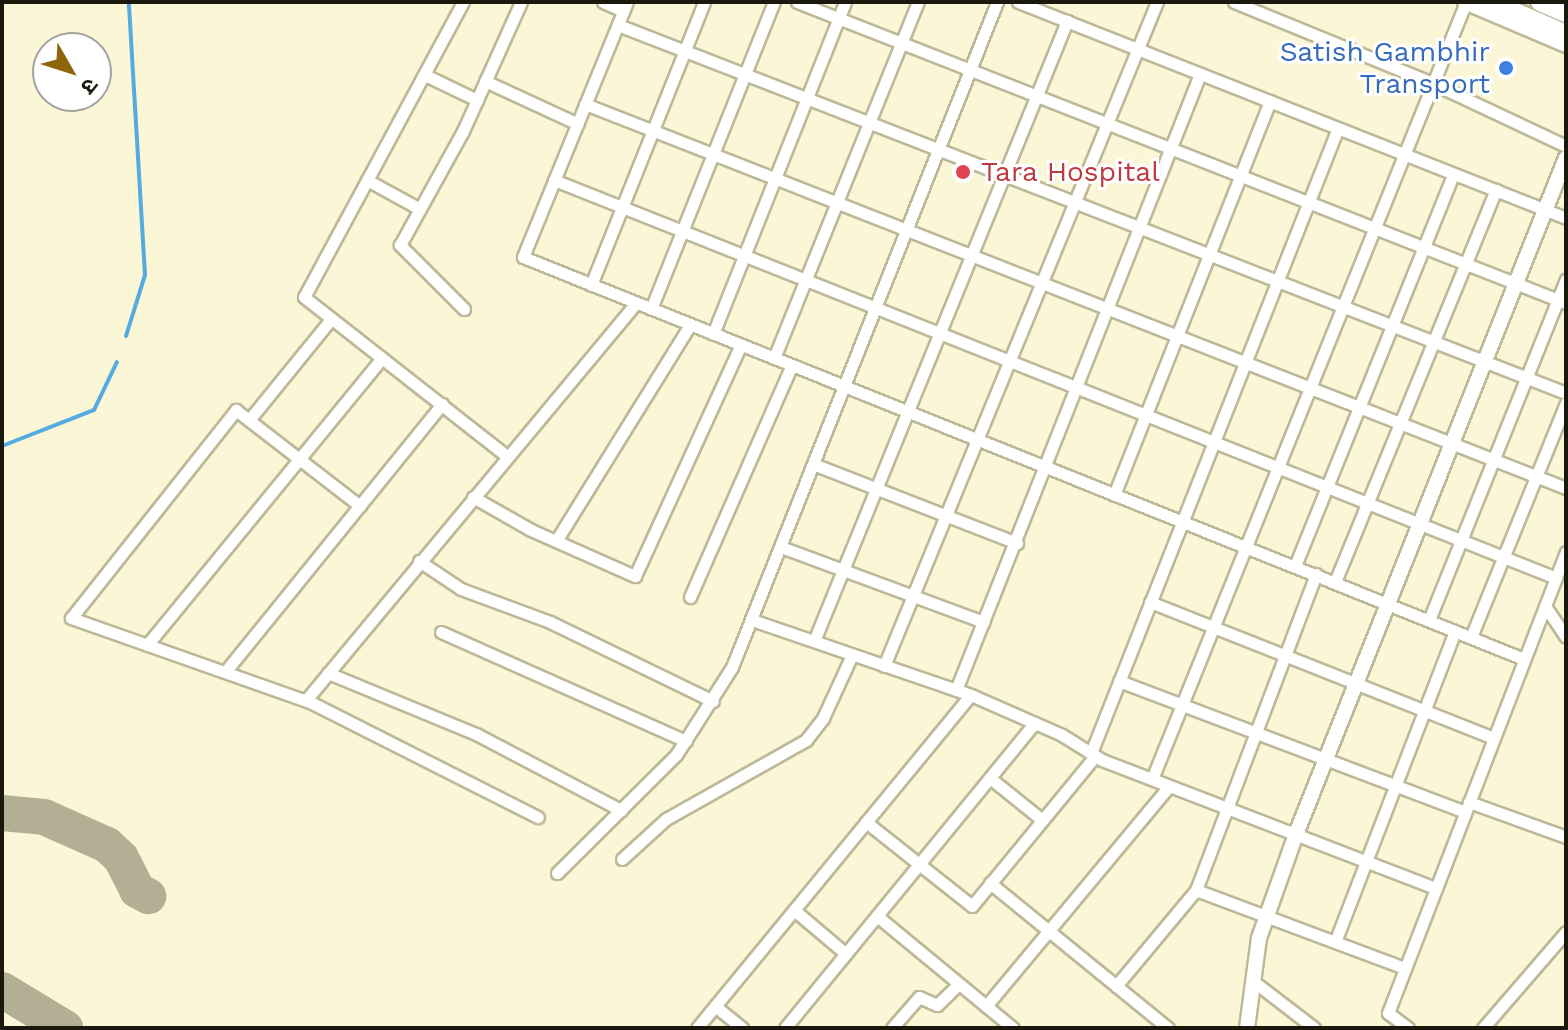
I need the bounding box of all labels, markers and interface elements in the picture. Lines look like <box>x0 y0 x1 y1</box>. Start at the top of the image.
north arrow <box>32 32 112 112</box>
place label: Satish Gambhir Transport <box>1280 35 1490 101</box>
marker: Satish Gambhir Transport <box>1497 59 1515 77</box>
text: उ <box>76 73 103 99</box>
place label: Tara Hospital <box>981 155 1160 189</box>
marker: Tara Hospital <box>952 161 974 183</box>

